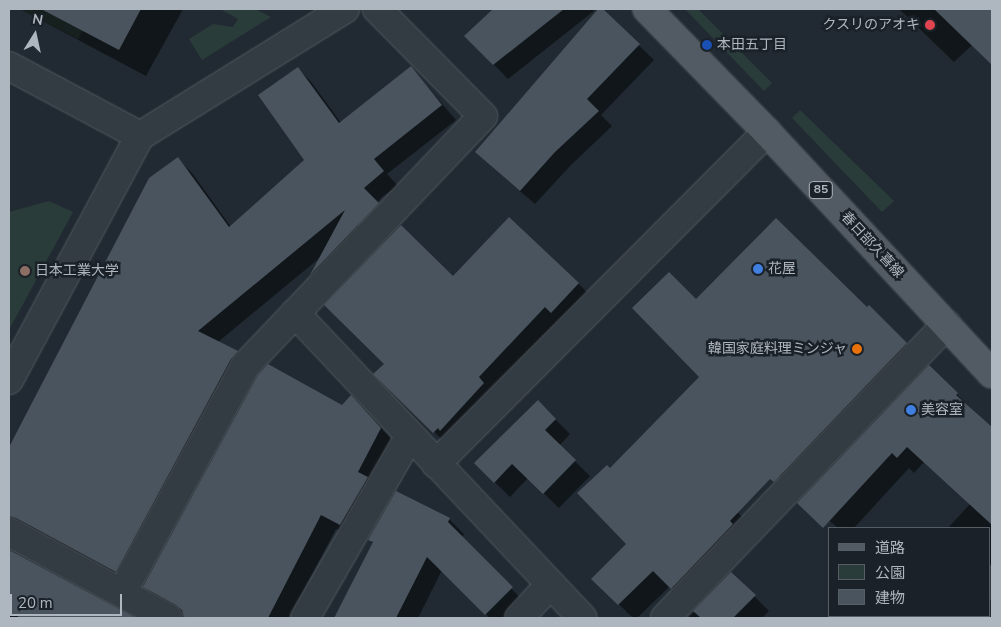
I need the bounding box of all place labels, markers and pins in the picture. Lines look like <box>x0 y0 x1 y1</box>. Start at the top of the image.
place label: クスリのアオキ <box>822 17 920 33</box>
marker: クスリのアオキ <box>924 19 936 31</box>
place label: 本田五丁目 <box>717 37 787 53</box>
marker: 本田五丁目 <box>701 39 713 51</box>
place label: 花屋 <box>768 261 796 277</box>
place label: 日本工業大学 <box>35 263 119 279</box>
marker: 花屋 <box>752 263 764 275</box>
marker: 日本工業大学 <box>19 265 31 277</box>
place label: 韓国家庭料理ミンジャ <box>707 341 847 357</box>
marker: 韓国家庭料理ミンジャ <box>851 343 863 355</box>
place label: 美容室 <box>921 402 963 418</box>
marker: 美容室 <box>905 404 917 416</box>

